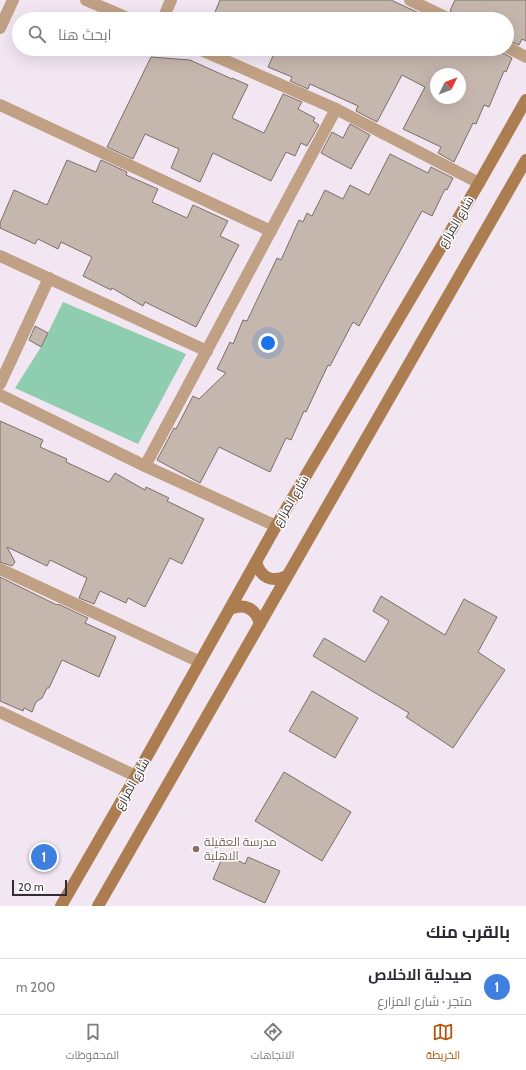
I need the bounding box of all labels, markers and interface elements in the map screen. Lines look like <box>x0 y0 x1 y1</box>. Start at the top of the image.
search box <box>12 12 514 56</box>
icon: search <box>26 23 48 45</box>
text: ابحث هنا <box>58 26 112 44</box>
north arrow <box>430 68 466 104</box>
street label: شارع المزارع <box>434 193 478 251</box>
your location <box>258 333 278 353</box>
street label: شارع المزارع <box>269 472 313 530</box>
street label: شارع المزارع <box>111 755 153 813</box>
place label: مدرسة العقيلة الاهلية <box>204 834 277 863</box>
pin: 1 <box>31 842 57 872</box>
marker: مدرسة العقيلة الاهلية <box>191 844 201 854</box>
scale bar <box>12 878 67 897</box>
text: 20 m <box>18 880 44 894</box>
text: بالقرب منك <box>426 922 510 942</box>
text: صيدلية الاخلاص <box>368 966 472 984</box>
text: 200 m <box>16 979 55 995</box>
text: 1 <box>495 979 499 995</box>
text: متجر · شارع المزارع <box>377 993 472 1009</box>
tab: المحفوظات <box>66 1021 119 1065</box>
tab: الاتجاهات <box>251 1021 294 1065</box>
tab: الخريطة <box>426 1021 460 1065</box>

